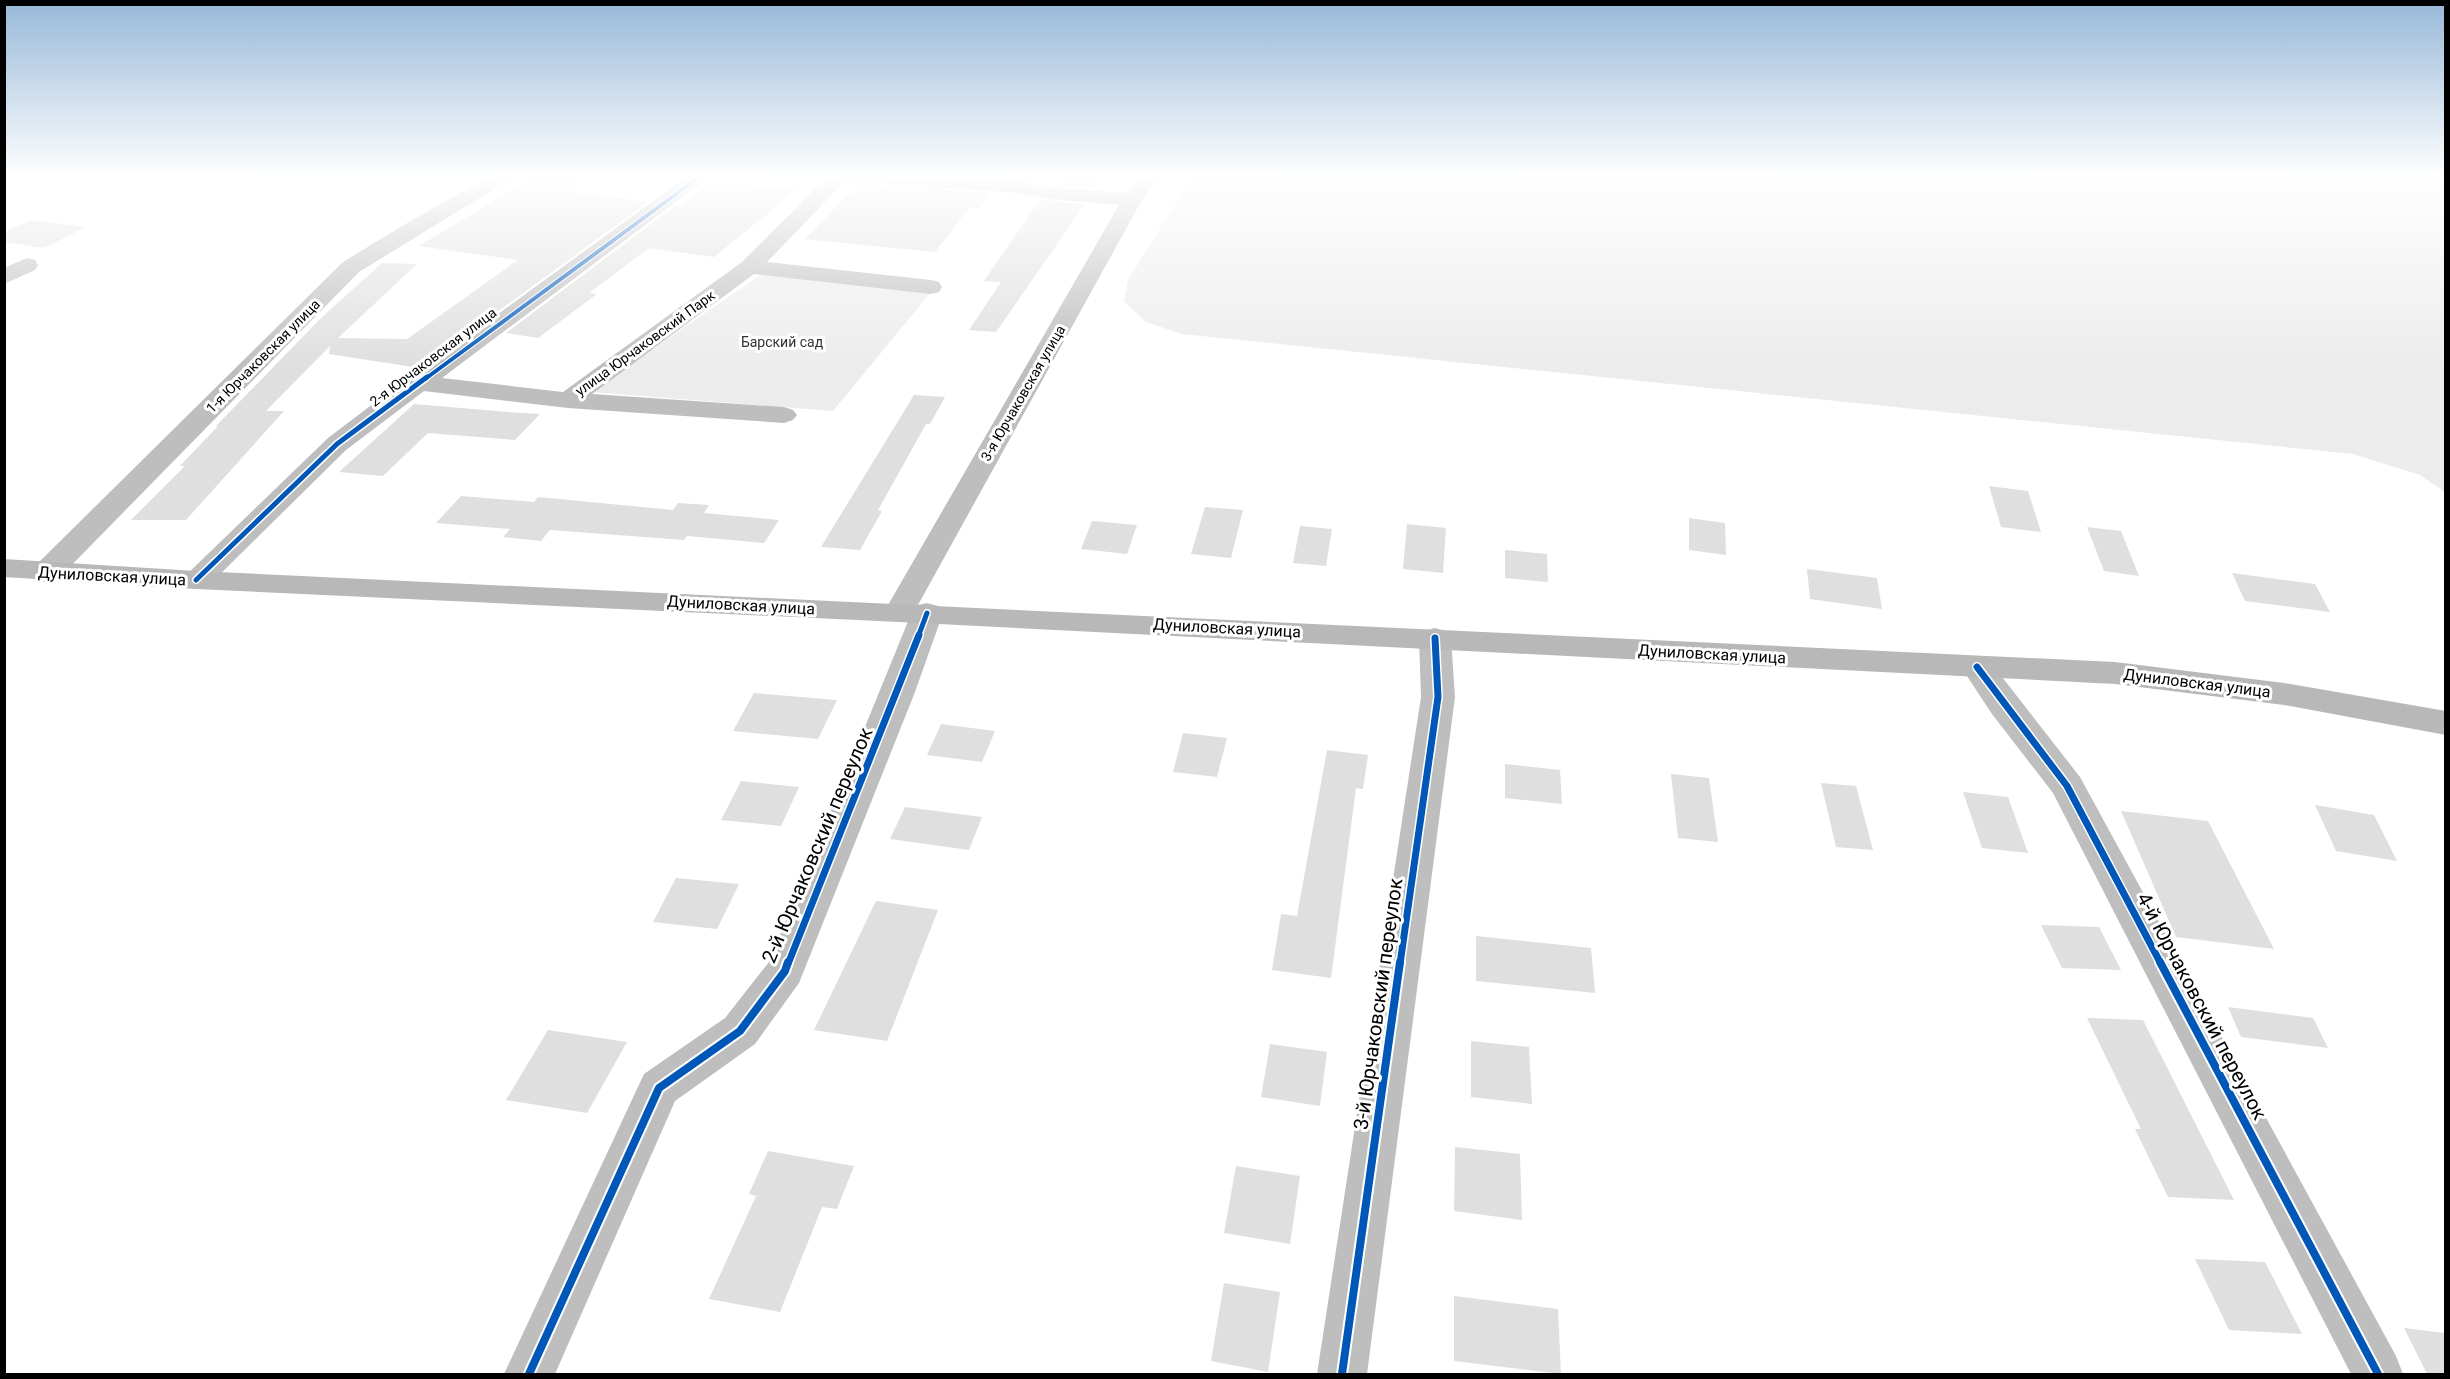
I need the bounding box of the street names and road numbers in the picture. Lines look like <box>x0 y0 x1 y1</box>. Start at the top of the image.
street label: улица Юрчаковский Парк <box>572 287 718 399</box>
street label: 1-я Юрчаковская улица <box>203 296 323 416</box>
street label: 2-я Юрчаковская улица <box>367 304 499 410</box>
street label: 3-я Юрчаковская улица <box>978 322 1068 464</box>
street label: Дуниловская улица <box>38 563 186 589</box>
street label: Дуниловская улица <box>667 592 815 618</box>
street label: Дуниловская улица <box>1153 615 1301 641</box>
street label: Дуниловская улица <box>1638 641 1786 667</box>
street label: Дуниловская улица <box>2122 665 2272 701</box>
street label: 2-й Юрчаковский переулок <box>756 723 878 966</box>
street label: 3-й Юрчаковский переулок <box>1348 877 1408 1131</box>
street label: 4-й Юрчаковский переулок <box>2132 888 2272 1124</box>

